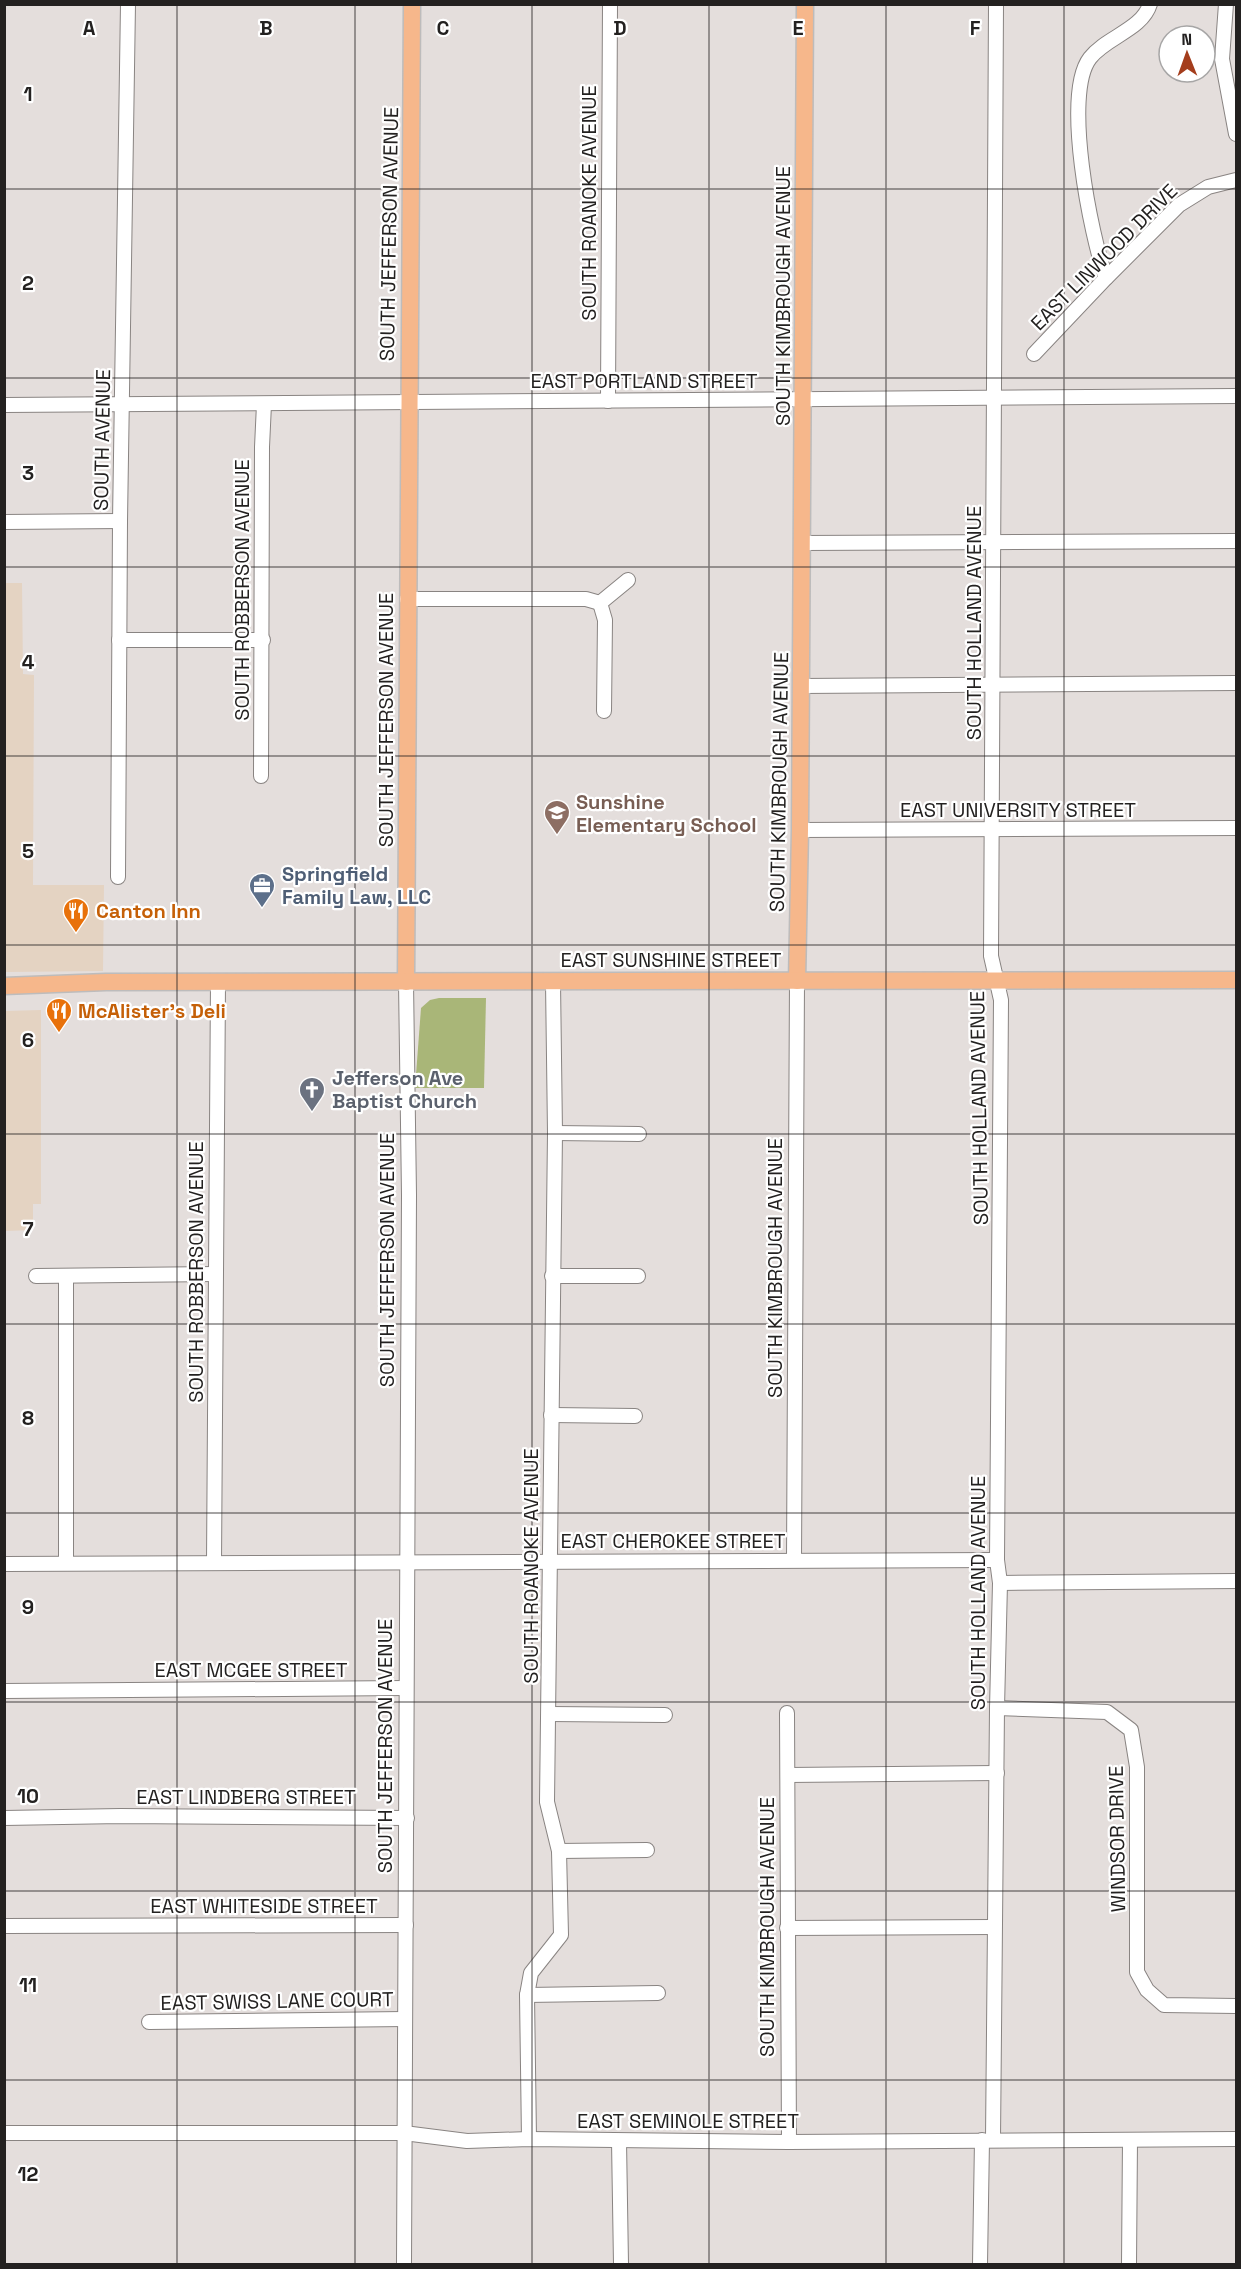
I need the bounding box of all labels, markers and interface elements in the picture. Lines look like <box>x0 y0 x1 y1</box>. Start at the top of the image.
text: A <box>83 15 96 41</box>
text: B <box>259 15 273 41</box>
text: C <box>437 15 450 41</box>
text: D <box>613 15 627 41</box>
text: E <box>792 15 804 41</box>
text: F <box>970 15 981 41</box>
north arrow <box>1157 24 1217 84</box>
text: N <box>1181 29 1192 50</box>
text: 1 <box>23 81 33 107</box>
street label: SOUTH ROANOKE AVENUE <box>576 85 602 321</box>
street label: SOUTH JEFFERSON AVENUE <box>374 107 404 361</box>
street label: SOUTH KIMBROUGH AVENUE <box>770 166 796 426</box>
street label: EAST LINWOOD DRIVE <box>1025 178 1183 336</box>
text: 2 <box>22 270 34 296</box>
street label: EAST PORTLAND STREET <box>531 368 758 394</box>
street label: SOUTH AVENUE <box>88 369 116 511</box>
street label: SOUTH ROBBERSON AVENUE <box>229 459 255 721</box>
text: 3 <box>22 460 34 486</box>
street label: SOUTH HOLLAND AVENUE <box>961 506 987 740</box>
street label: SOUTH JEFFERSON AVENUE <box>373 593 399 847</box>
text: 4 <box>22 649 35 675</box>
street label: SOUTH KIMBROUGH AVENUE <box>764 652 794 912</box>
place label: Sunshine Elementary School <box>576 789 757 838</box>
street label: EAST UNIVERSITY STREET <box>900 797 1136 823</box>
school or university icon: Sunshine Elementary School <box>542 798 572 836</box>
text: 5 <box>22 838 34 864</box>
place label: Springfield Family Law, LLC <box>282 861 431 910</box>
office icon: Springfield Family Law, LLC <box>247 871 277 909</box>
restaurant icon: Canton Inn <box>61 896 91 934</box>
place label: Canton Inn <box>96 898 201 924</box>
street label: EAST SUNSHINE STREET <box>561 947 782 973</box>
street label: SOUTH HOLLAND AVENUE <box>964 991 994 1225</box>
restaurant icon: McAlister's Deli <box>44 996 74 1034</box>
place label: McAlister's Deli <box>78 998 226 1024</box>
text: 6 <box>22 1027 34 1053</box>
place label: Jefferson Ave Baptist Church <box>332 1065 477 1114</box>
church icon: Jefferson Ave Baptist Church <box>297 1075 327 1113</box>
street label: SOUTH JEFFERSON AVENUE <box>374 1133 400 1387</box>
street label: SOUTH KIMBROUGH AVENUE <box>762 1138 788 1398</box>
street label: SOUTH ROBBERSON AVENUE <box>183 1141 209 1403</box>
text: 7 <box>22 1216 34 1242</box>
text: 8 <box>22 1405 34 1431</box>
street label: SOUTH ROANOKE AVENUE <box>518 1448 544 1684</box>
street label: SOUTH HOLLAND AVENUE <box>965 1476 991 1710</box>
street label: EAST CHEROKEE STREET <box>560 1528 786 1554</box>
text: 9 <box>22 1594 34 1620</box>
street label: SOUTH JEFFERSON AVENUE <box>372 1619 398 1873</box>
street label: EAST MCGEE STREET <box>154 1657 348 1683</box>
street label: WINDSOR DRIVE <box>1103 1765 1131 1913</box>
text: 10 <box>17 1783 39 1809</box>
street label: EAST LINDBERG STREET <box>136 1784 356 1810</box>
street label: SOUTH KIMBROUGH AVENUE <box>754 1797 780 2057</box>
street label: EAST WHITESIDE STREET <box>150 1893 378 1919</box>
text: 11 <box>19 1972 37 1998</box>
street label: EAST SWISS LANE COURT <box>160 1986 394 2016</box>
street label: EAST SEMINOLE STREET <box>577 2108 799 2134</box>
text: 12 <box>18 2161 39 2187</box>

